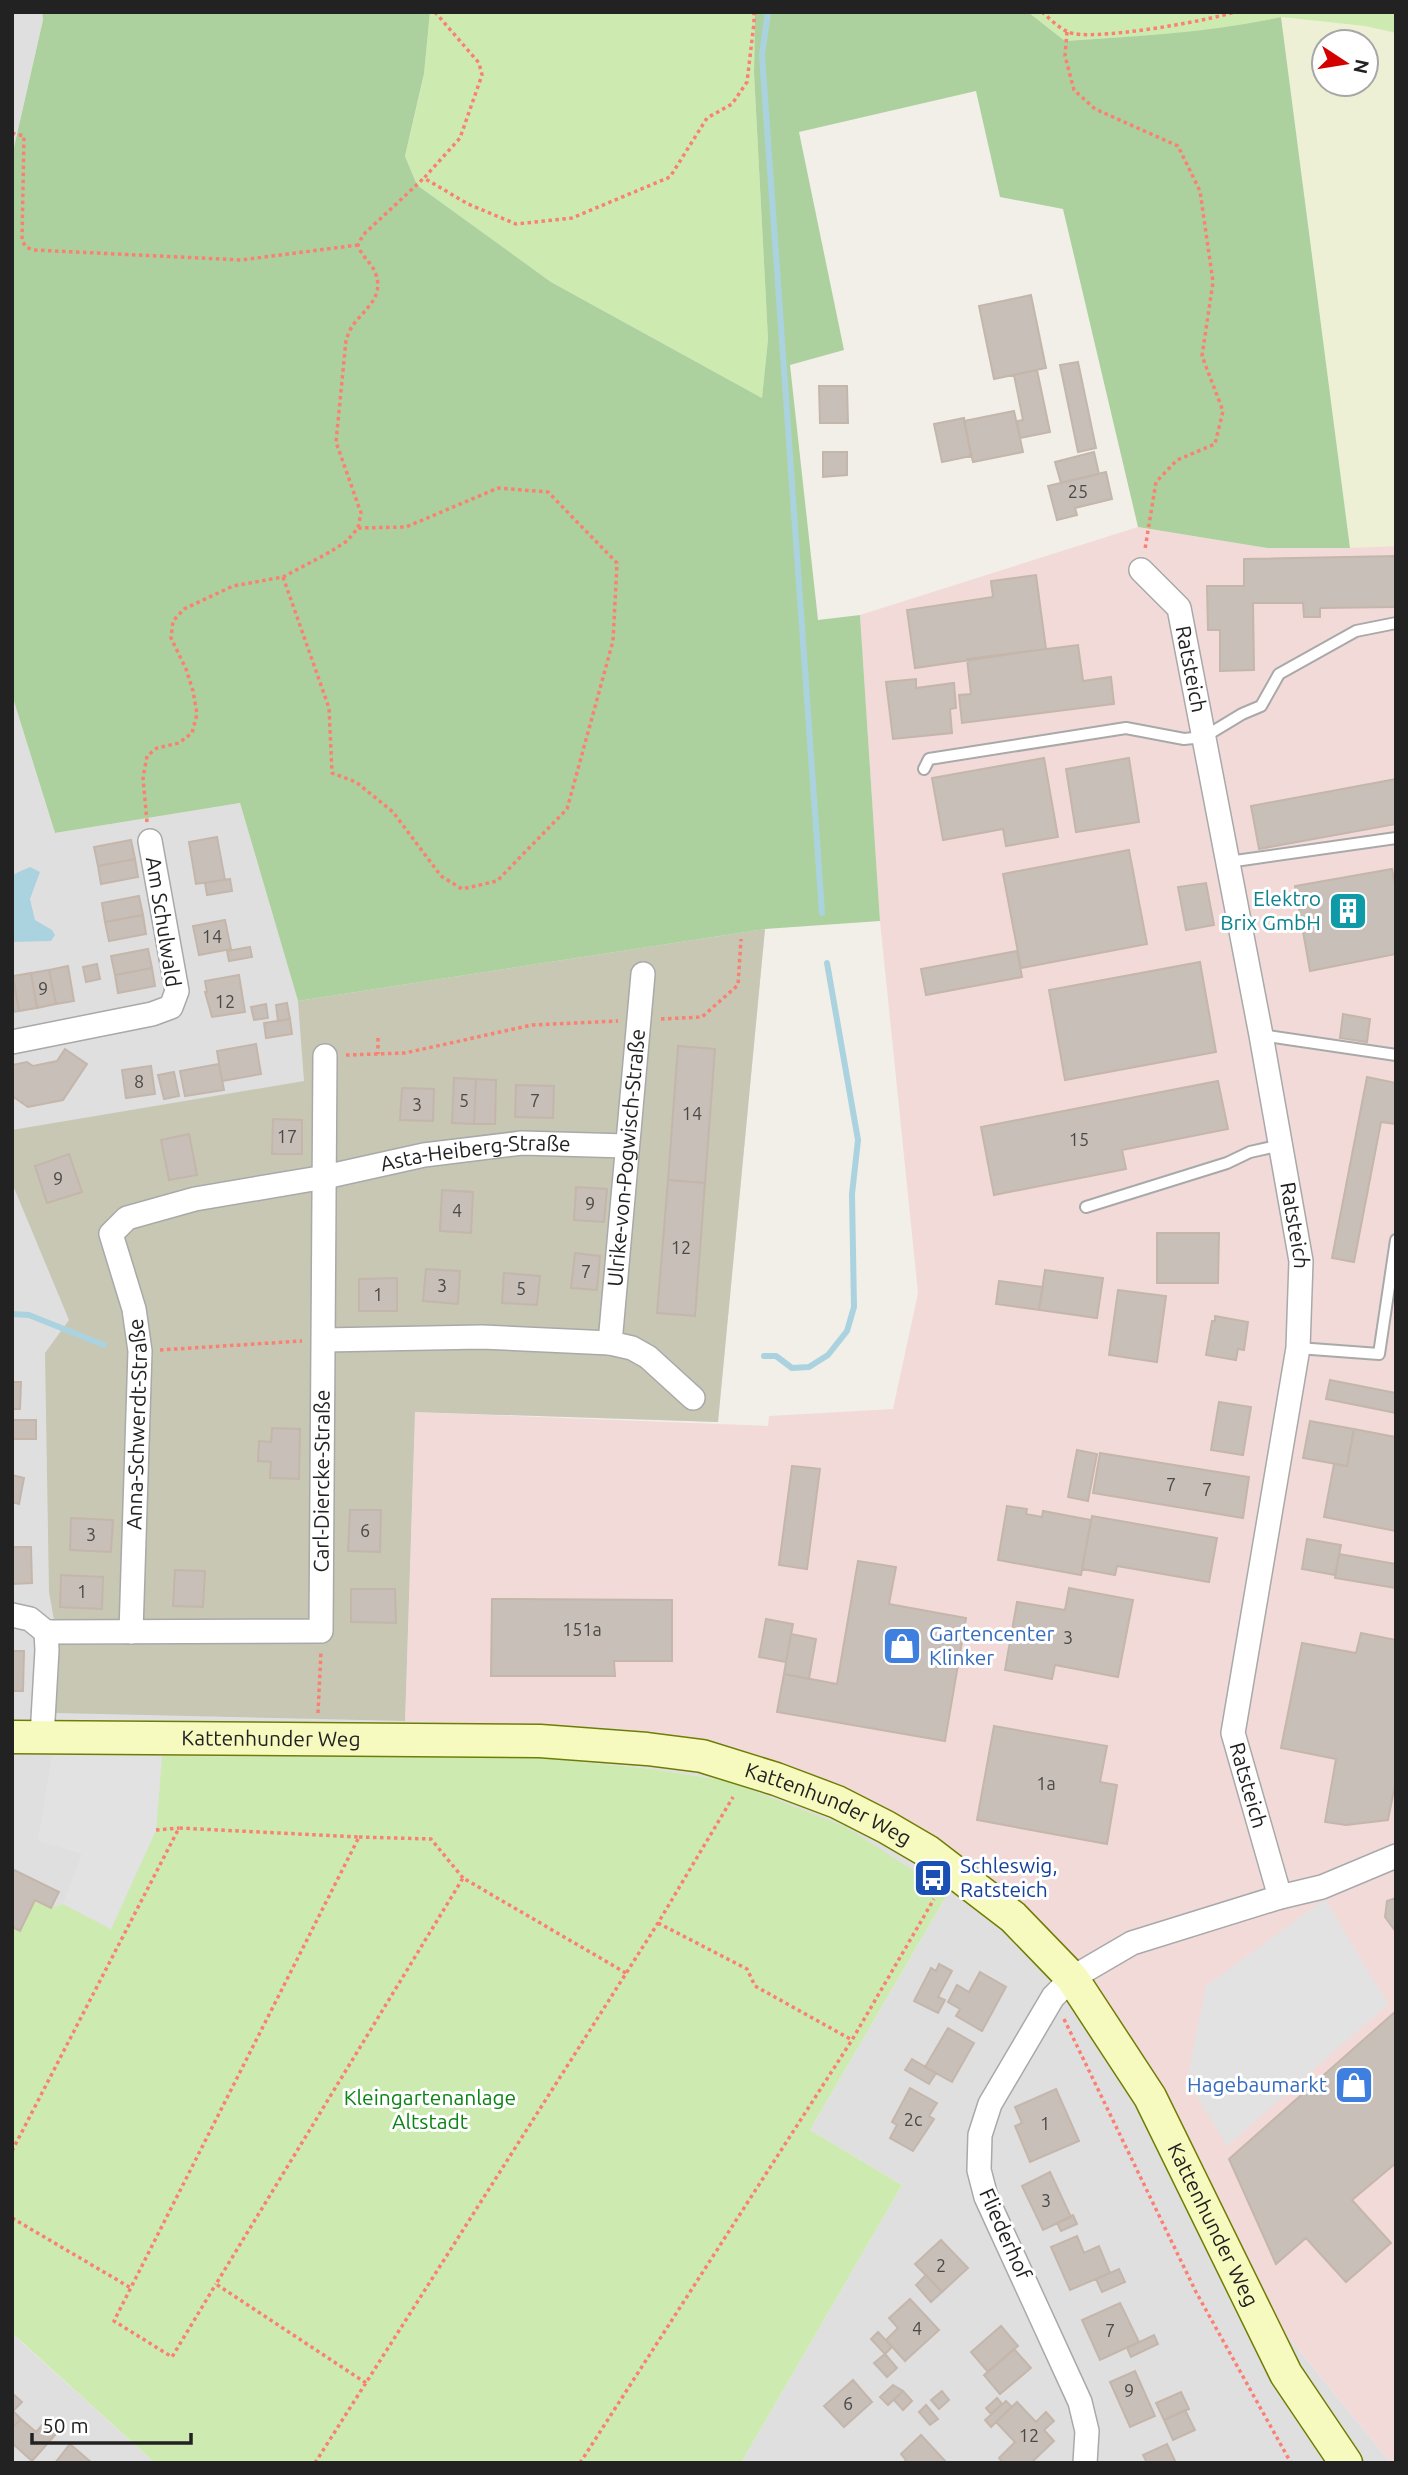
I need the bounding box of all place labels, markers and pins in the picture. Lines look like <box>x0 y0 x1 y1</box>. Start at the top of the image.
place label: Elektro Brix GmbH <box>1220 886 1321 934</box>
building icon: Elektro Brix GmbH <box>1327 890 1369 932</box>
place label: Gartencenter Klinker <box>929 1621 1055 1669</box>
shop icon: Gartencenter Klinker <box>881 1625 923 1667</box>
place label: Schleswig, Ratsteich <box>960 1853 1058 1901</box>
bus stop icon: Schleswig, Ratsteich <box>912 1857 954 1899</box>
shop icon: Hagebaumarkt <box>1333 2064 1375 2106</box>
place label: Hagebaumarkt <box>1187 2072 1327 2096</box>

